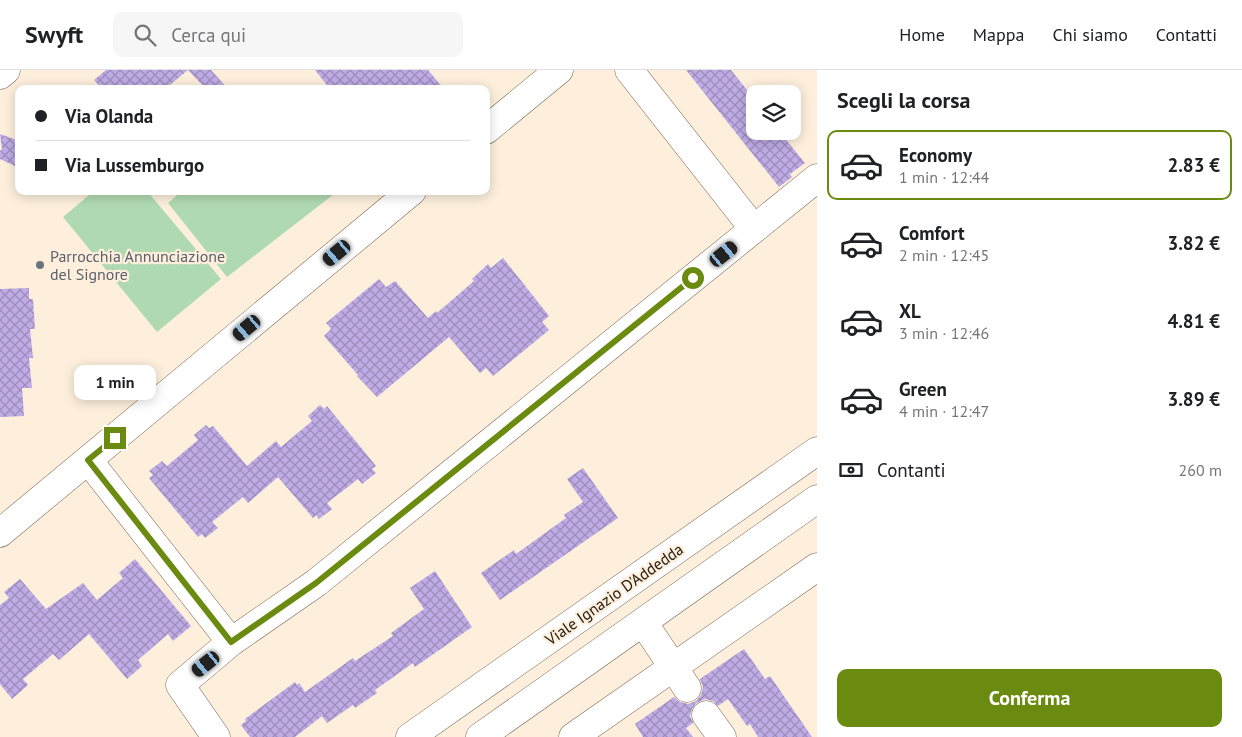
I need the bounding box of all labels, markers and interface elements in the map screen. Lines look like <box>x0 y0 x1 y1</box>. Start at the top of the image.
search box <box>113 12 463 57</box>
text: Swyft <box>25 19 83 50</box>
icon: search <box>131 21 159 49</box>
text: Cerca qui <box>171 23 246 47</box>
text: Home <box>899 23 945 46</box>
text: Mappa <box>973 23 1024 46</box>
text: Chi siamo <box>1052 23 1128 46</box>
text: Contatti <box>1156 23 1217 46</box>
map controls <box>746 85 801 140</box>
button: layers <box>746 85 801 140</box>
text: Scegli la corsa <box>837 86 970 114</box>
text: Via Olanda <box>65 104 153 128</box>
icon: car <box>839 143 884 188</box>
text: Economy <box>899 143 972 167</box>
text: Via Lussemburgo <box>65 153 204 177</box>
text: 2.83 € <box>1167 153 1220 177</box>
text: 1 min · 12:44 <box>899 167 989 187</box>
icon: car <box>839 221 884 266</box>
text: Comfort <box>899 221 965 245</box>
text: 3.82 € <box>1167 231 1220 255</box>
car <box>320 238 353 268</box>
car <box>707 239 740 269</box>
text: 2 min · 12:45 <box>899 245 989 265</box>
place label: Parrocchia Annunciazione del Signore <box>50 246 225 284</box>
marker: Parrocchia Annunciazione del Signore <box>34 259 46 271</box>
route start <box>682 267 704 289</box>
icon: car <box>839 299 884 344</box>
text: XL <box>899 299 921 323</box>
text: 4.81 € <box>1167 309 1220 333</box>
car <box>230 313 263 343</box>
text: 3 min · 12:46 <box>899 323 989 343</box>
callout: 1 min <box>74 366 156 400</box>
text: 1 min <box>95 372 135 392</box>
icon: car <box>839 377 884 422</box>
text: Green <box>899 377 947 401</box>
text: 3.89 € <box>1167 387 1220 411</box>
text: 4 min · 12:47 <box>899 401 989 421</box>
route end <box>104 427 126 449</box>
icon: cash <box>837 456 865 484</box>
text: Contanti <box>877 458 946 482</box>
text: 260 m <box>1179 460 1222 480</box>
street label: Viale Ignazio D'Addedda <box>540 539 687 650</box>
car <box>189 649 222 679</box>
button: Conferma <box>837 669 1222 727</box>

